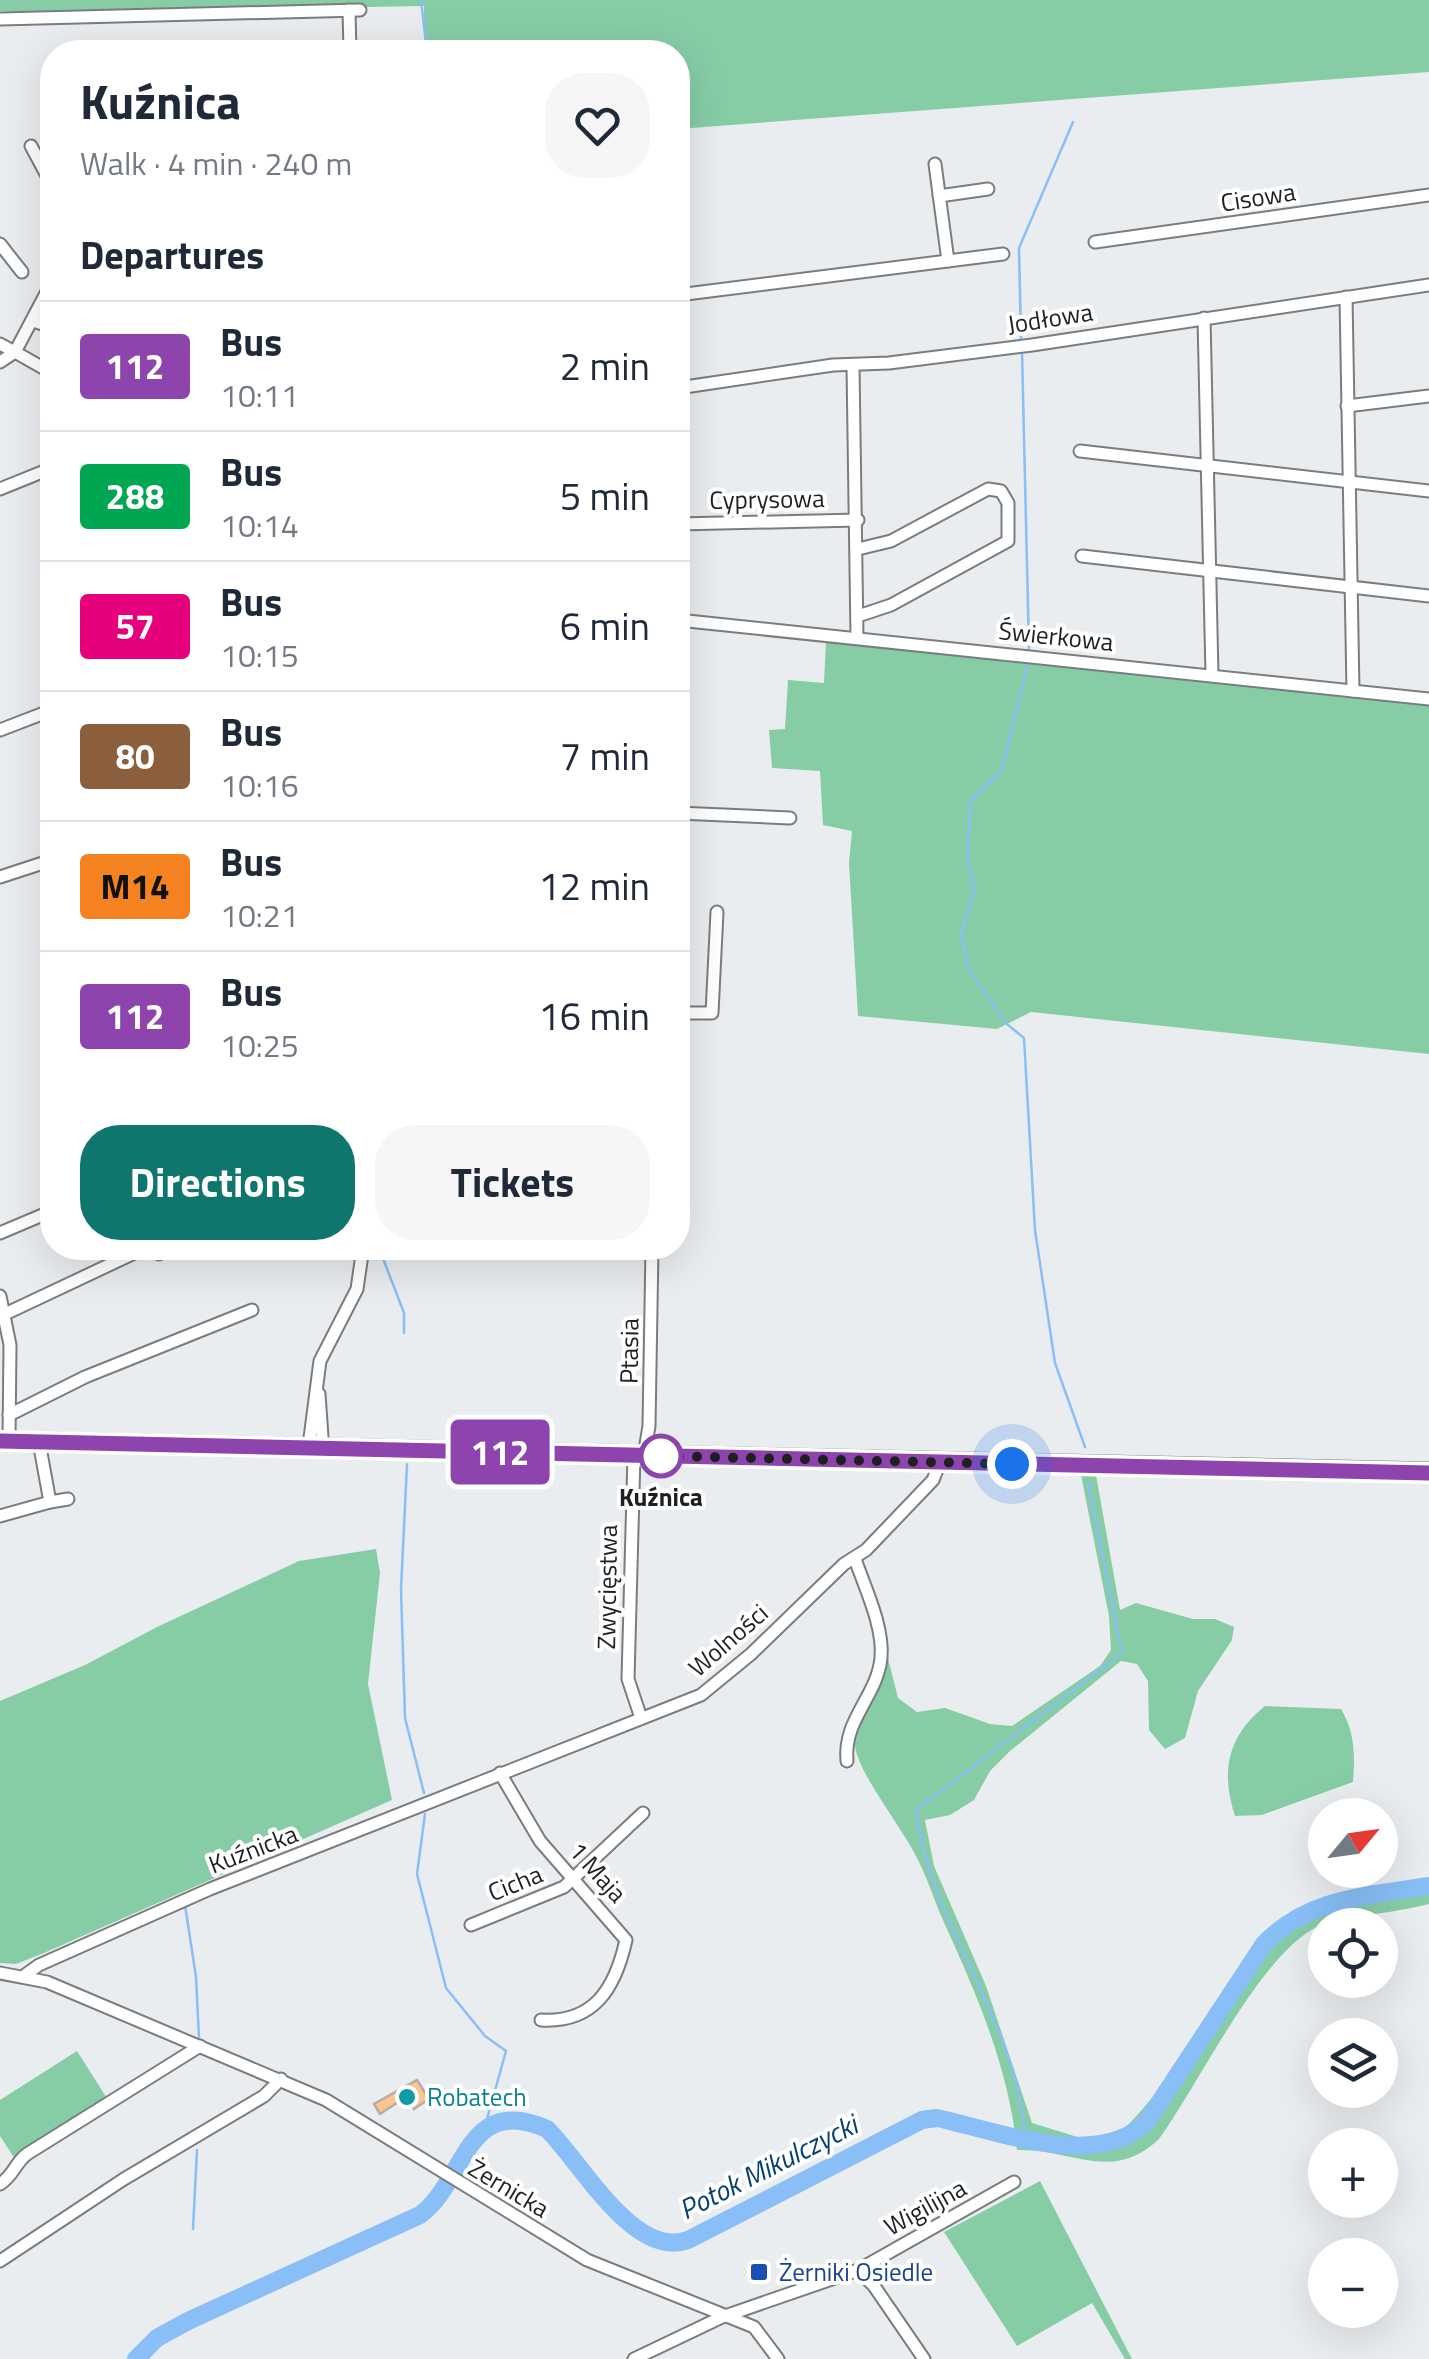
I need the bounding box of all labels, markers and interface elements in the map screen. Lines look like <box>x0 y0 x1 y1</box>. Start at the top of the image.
text: Kuźnica <box>80 65 241 138</box>
button: heart <box>545 73 650 178</box>
text: Walk · 4 min · 240 m <box>80 139 352 187</box>
street label: Cisowa <box>1218 172 1299 222</box>
text: Departures <box>80 226 264 284</box>
street label: Jodłowa <box>1005 292 1096 343</box>
text: Bus <box>220 313 282 371</box>
text: 2 min <box>560 337 650 395</box>
text: 112 <box>106 339 164 393</box>
text: 10:11 <box>220 371 299 419</box>
text: Bus <box>220 443 282 501</box>
text: 5 min <box>560 467 650 525</box>
text: 288 <box>106 469 164 523</box>
street label: Cyprysowa <box>709 479 825 519</box>
text: 10:14 <box>220 501 299 549</box>
text: Bus <box>220 573 282 631</box>
text: 6 min <box>560 597 650 655</box>
text: 57 <box>115 599 155 653</box>
street label: Świerkowa <box>997 611 1116 661</box>
text: 10:15 <box>220 631 299 679</box>
text: Bus <box>220 703 282 761</box>
text: 7 min <box>560 727 650 785</box>
text: 80 <box>115 729 155 783</box>
text: 10:16 <box>220 761 299 809</box>
text: Bus <box>220 833 282 891</box>
text: 12 min <box>539 857 650 915</box>
text: M14 <box>100 859 170 913</box>
text: 10:21 <box>220 891 299 939</box>
text: Bus <box>220 963 282 1021</box>
text: 16 min <box>539 987 650 1045</box>
text: 112 <box>106 989 164 1043</box>
text: 10:25 <box>220 1021 299 1069</box>
button: Directions <box>80 1125 355 1240</box>
button: Tickets <box>375 1125 650 1240</box>
street label: Ptasia <box>609 1317 649 1384</box>
line badge: 112 <box>442 1420 558 1484</box>
text: 112 <box>471 1425 529 1479</box>
marker: Kuźnica <box>640 1435 682 1477</box>
your location <box>987 1439 1037 1489</box>
place label: Kuźnica <box>619 1478 703 1516</box>
street label: Zwycięstwa <box>587 1524 627 1650</box>
street label: Wolności <box>680 1594 776 1686</box>
north arrow <box>1308 1798 1398 1888</box>
map controls <box>1308 1798 1398 2328</box>
street label: Kuźnicka <box>203 1814 304 1883</box>
street label: 1 Maja <box>560 1833 636 1911</box>
street label: Cicha <box>482 1855 548 1911</box>
button: locate <box>1308 1908 1398 1998</box>
button: layers <box>1308 2018 1398 2108</box>
place label: Robatech <box>427 2078 527 2116</box>
marker: Robatech <box>396 2086 418 2108</box>
water label: Potok Mikulczycki <box>671 2102 867 2230</box>
button: + <box>1308 2128 1398 2218</box>
street label: Żernicka <box>461 2149 557 2227</box>
street label: Wigilijna <box>877 2169 973 2245</box>
button: − <box>1308 2238 1398 2328</box>
place label: Żerniki Osiedle <box>779 2253 933 2291</box>
marker: Żerniki Osiedle <box>748 2261 770 2283</box>

